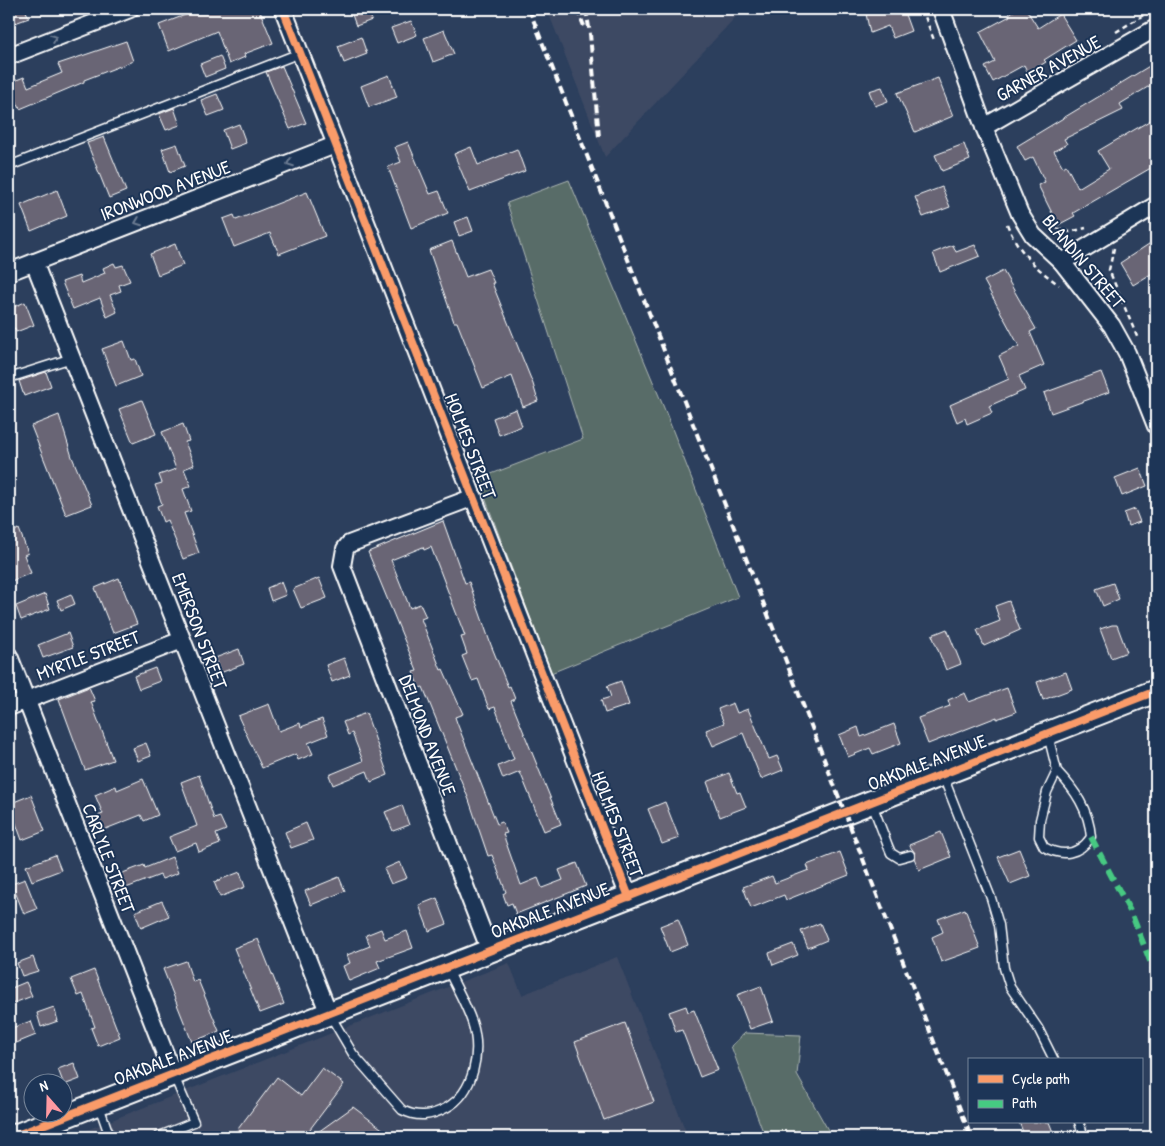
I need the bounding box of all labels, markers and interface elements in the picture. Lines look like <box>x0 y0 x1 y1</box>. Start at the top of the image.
street label: GARNER AVENUE <box>991 28 1105 107</box>
one-way arrow <box>49 34 58 45</box>
street label: IRONWOOD AVENUE <box>96 153 234 227</box>
one-way arrow <box>286 157 295 167</box>
street label: BLANDIN STREET <box>1037 208 1132 315</box>
one-way arrow <box>135 216 143 226</box>
street label: HOLMES STREET <box>439 389 503 504</box>
street label: EMERSON STREET <box>166 569 234 694</box>
street label: MYRTLE STREET <box>32 623 145 687</box>
street label: DELMOND AVENUE <box>393 671 463 800</box>
street label: OAKDALE AVENUE <box>864 727 991 797</box>
street label: HOLMES STREET <box>586 767 650 882</box>
street label: CARLYLE STREET <box>76 799 142 918</box>
street label: OAKDALE AVENUE <box>487 875 614 945</box>
street label: OAKDALE AVENUE <box>110 1022 237 1092</box>
legend <box>968 1058 1142 1124</box>
text: Cycle path <box>1012 1068 1070 1089</box>
north arrow <box>22 1074 72 1124</box>
text: N <box>37 1075 51 1096</box>
text: Path <box>1012 1092 1037 1113</box>

